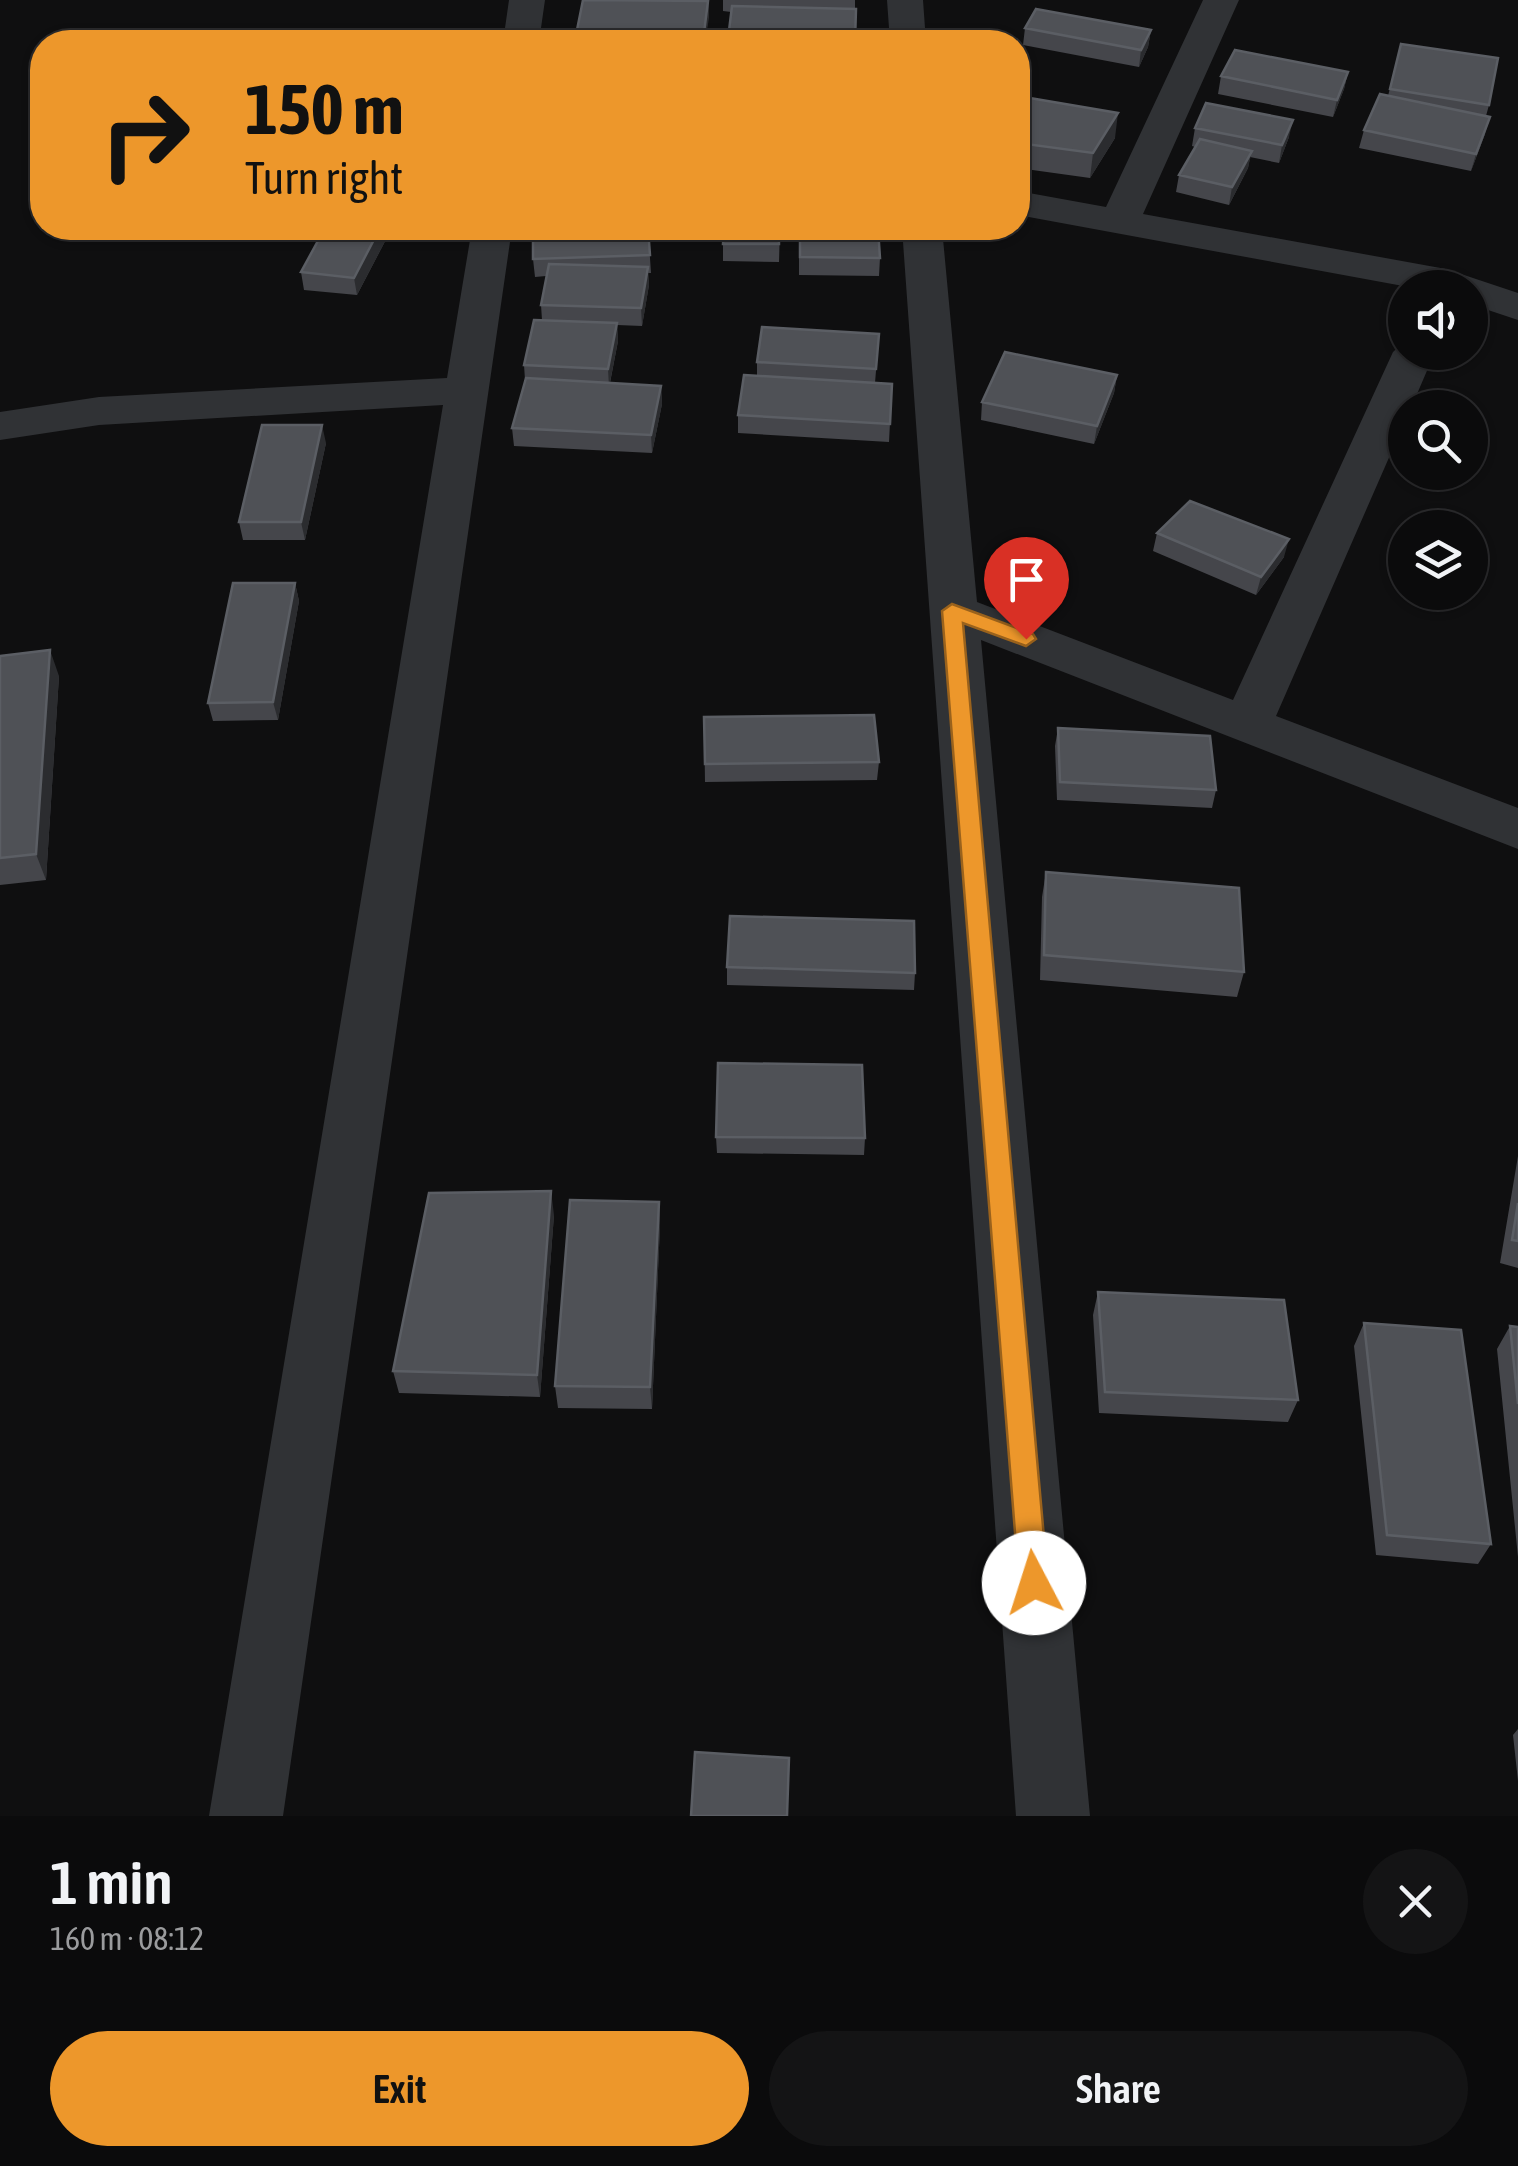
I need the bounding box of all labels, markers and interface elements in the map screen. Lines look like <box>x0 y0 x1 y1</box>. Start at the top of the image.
text: 150 m <box>245 69 404 149</box>
icon: right <box>80 70 210 200</box>
text: Turn right <box>245 152 403 204</box>
map controls <box>1388 270 1488 610</box>
button: sound <box>1388 270 1488 370</box>
button: search <box>1388 390 1488 490</box>
button: layers <box>1388 510 1488 610</box>
pin <box>984 537 1069 640</box>
icon: arrive <box>999 552 1054 607</box>
position arrow <box>982 1531 1086 1635</box>
text: 1 min <box>50 1848 173 1917</box>
button: close <box>1363 1849 1468 1954</box>
text: 160 m · 08:12 <box>50 1920 204 1957</box>
button: Exit <box>50 2031 749 2146</box>
button: Share <box>769 2031 1468 2146</box>

